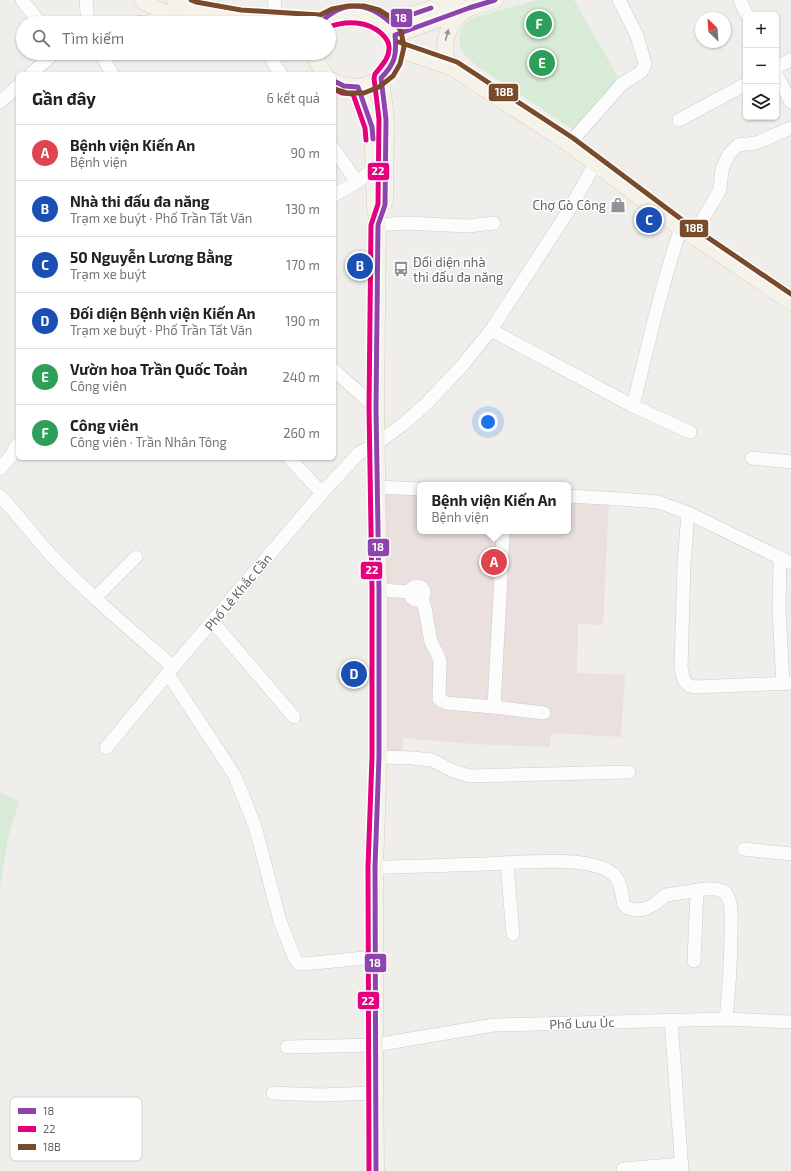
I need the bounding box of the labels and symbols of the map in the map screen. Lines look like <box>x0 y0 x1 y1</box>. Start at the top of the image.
line badge: 18 <box>390 8 413 28</box>
pin: F <box>526 9 552 39</box>
text: 18 <box>395 11 407 24</box>
north arrow <box>695 12 731 48</box>
one-way arrow <box>444 29 450 41</box>
pin: E <box>529 48 555 78</box>
line badge: 18B <box>488 83 519 102</box>
text: 18B <box>495 85 513 98</box>
line badge: 22 <box>367 162 390 181</box>
text: 22 <box>372 164 384 177</box>
shop icon: Chợ Gò Công <box>609 196 627 214</box>
place label: Chợ Gò Công <box>533 197 606 213</box>
pin: C <box>636 205 662 235</box>
line badge: 18B <box>679 219 709 238</box>
text: 18B <box>685 221 703 234</box>
pin: B <box>347 251 373 281</box>
place label: Đối diện nhà thi đấu đa năng <box>413 254 503 285</box>
bus stop icon: Đối diện nhà thi đấu đa năng <box>392 260 410 278</box>
your location <box>478 412 498 432</box>
line badge: 18 <box>367 538 390 557</box>
text: 18 <box>372 540 384 553</box>
pin: A <box>481 547 507 577</box>
street label: Phố Lê Khắc Cần <box>201 550 275 634</box>
line badge: 22 <box>360 561 383 580</box>
text: 22 <box>366 563 378 576</box>
pin: D <box>341 659 367 689</box>
line badge: 18 <box>364 953 387 973</box>
text: 18 <box>369 956 381 969</box>
line badge: 22 <box>357 991 380 1010</box>
text: 22 <box>362 994 374 1007</box>
street label: Phố Lưu Úc <box>549 1013 615 1032</box>
legend <box>10 1097 142 1161</box>
text: 18 <box>43 1104 54 1117</box>
text: 22 <box>43 1122 55 1135</box>
text: 18B <box>43 1140 61 1153</box>

